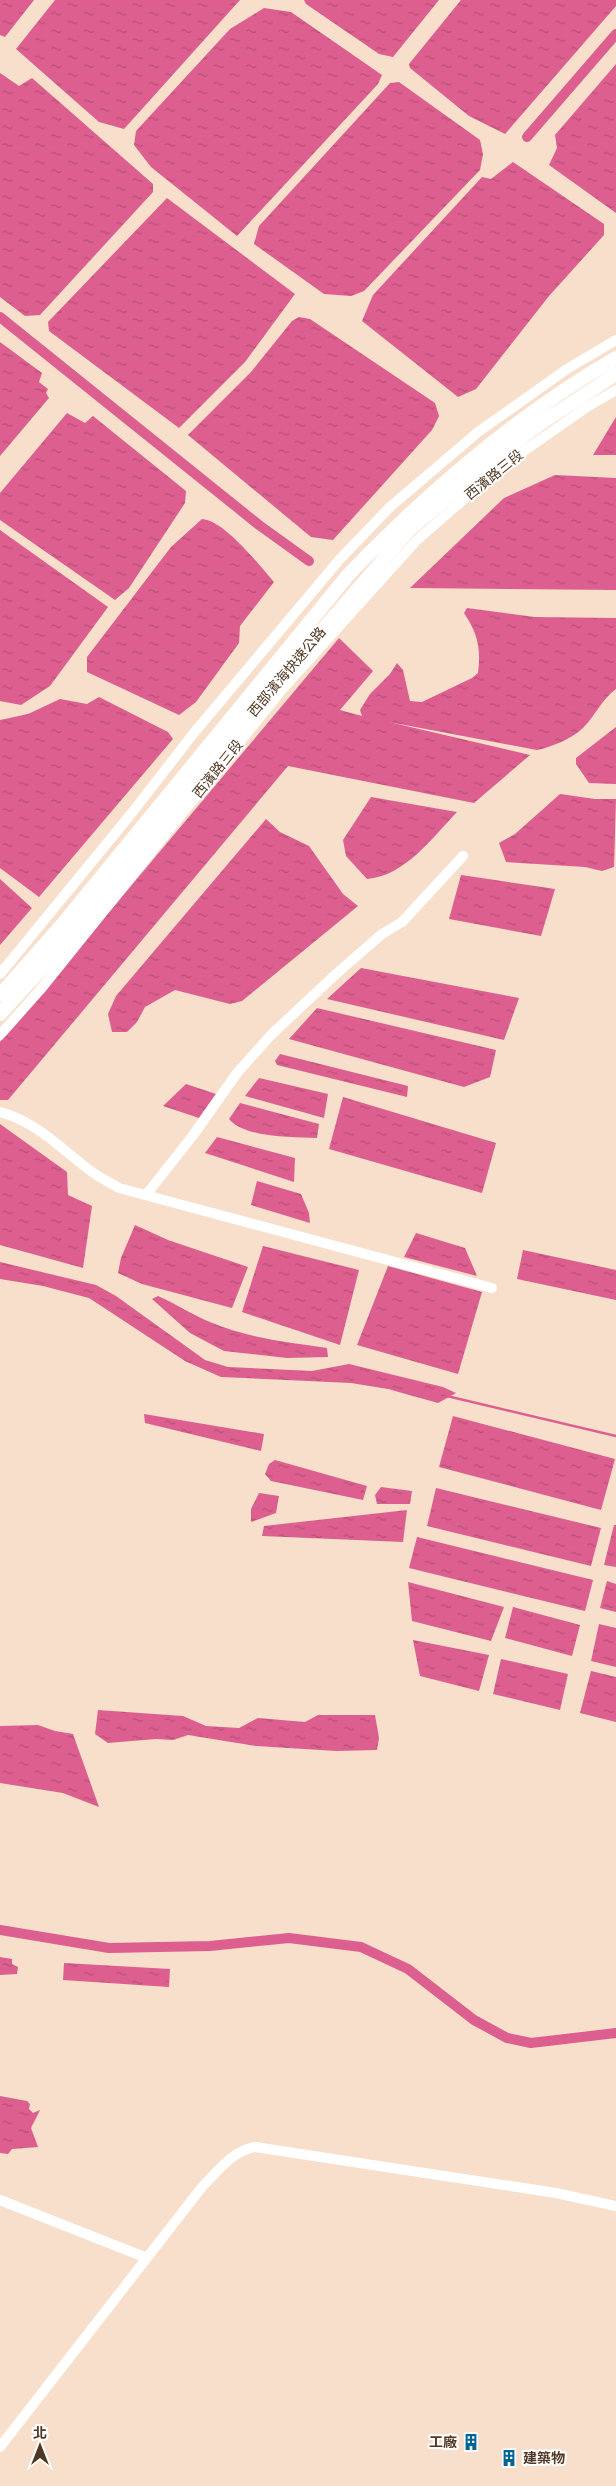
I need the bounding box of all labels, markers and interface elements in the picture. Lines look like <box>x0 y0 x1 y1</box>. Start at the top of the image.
street label: 西濱路三段 <box>461 446 527 504</box>
street label: 西部濱海快速公路 <box>244 624 330 720</box>
street label: 西濱路三段 <box>189 736 247 802</box>
north arrow <box>15 2421 65 2471</box>
text: 北 <box>33 2425 47 2442</box>
building icon: 工廠 <box>461 2432 481 2452</box>
place label: 工廠 <box>429 2434 457 2451</box>
building icon: 建築物 <box>499 2448 519 2468</box>
place label: 建築物 <box>523 2450 565 2467</box>

